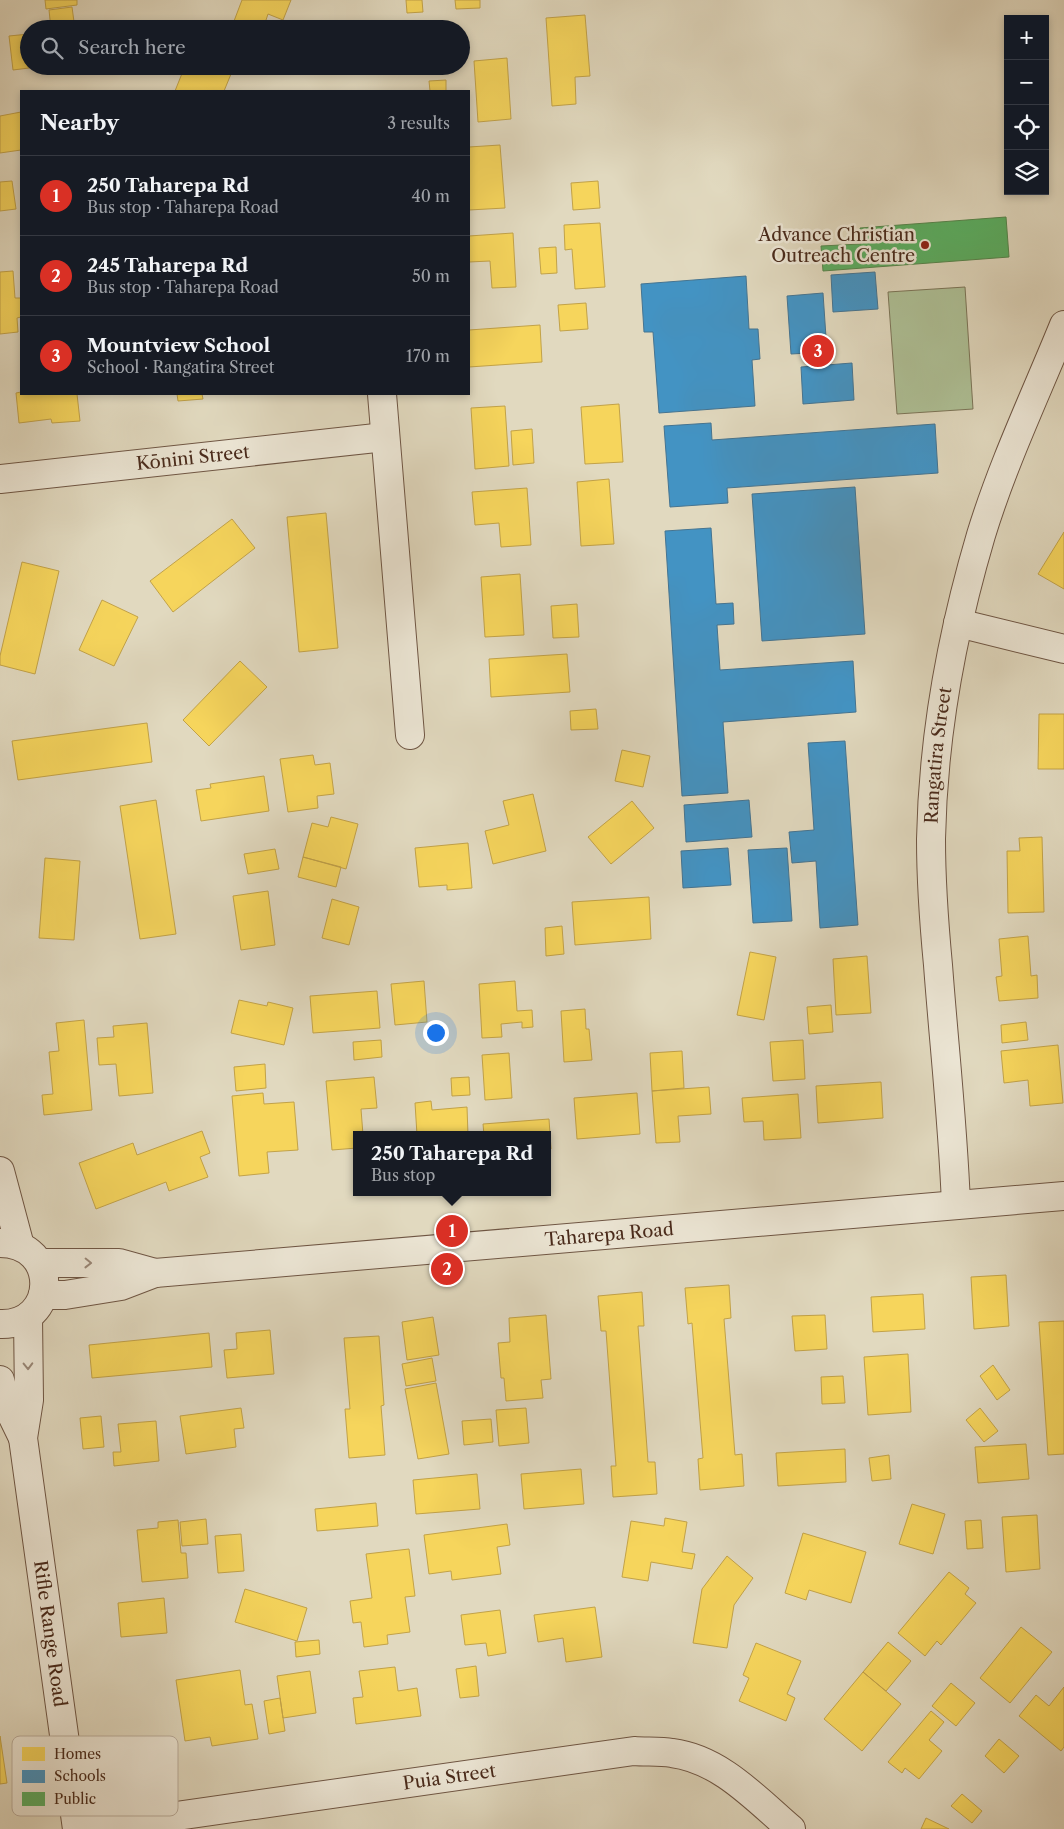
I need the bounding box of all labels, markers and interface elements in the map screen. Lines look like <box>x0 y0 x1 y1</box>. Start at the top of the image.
map controls <box>1004 15 1049 195</box>
button: + <box>1004 15 1049 60</box>
search box <box>20 20 470 75</box>
icon: search <box>38 34 66 62</box>
text: Search here <box>78 36 186 59</box>
button: − <box>1004 60 1049 105</box>
button: locate <box>1004 105 1049 150</box>
text: Nearby <box>40 110 119 135</box>
text: 3 results <box>387 113 450 133</box>
button: layers <box>1004 150 1049 195</box>
text: 250 Taharepa Rd <box>87 174 249 197</box>
text: 1 <box>52 186 60 206</box>
text: 40 m <box>411 186 450 206</box>
text: Bus stop · Taharepa Road <box>87 197 279 217</box>
place label: Advance Christian Outreach Centre <box>757 224 915 267</box>
marker: Advance Christian Outreach Centre <box>919 239 931 251</box>
text: 245 Taharepa Rd <box>87 254 248 277</box>
text: 2 <box>51 266 61 286</box>
text: 50 m <box>412 266 450 286</box>
text: Bus stop · Taharepa Road <box>87 277 279 297</box>
pin: 3 <box>802 332 834 370</box>
text: Mountview School <box>87 334 270 357</box>
text: 3 <box>51 346 61 366</box>
text: 170 m <box>406 346 450 366</box>
text: School · Rangatira Street <box>87 357 274 377</box>
street label: Kōnini Street <box>135 441 251 475</box>
street label: Rangatira Street <box>920 685 957 824</box>
your location <box>423 1020 449 1046</box>
popup <box>353 1131 551 1196</box>
text: 250 Taharepa Rd <box>371 1142 533 1165</box>
text: Bus stop <box>371 1165 435 1185</box>
pin: 1 <box>436 1212 468 1250</box>
street label: Taharepa Road <box>544 1218 675 1251</box>
pin: 2 <box>431 1250 463 1288</box>
one-way arrow <box>85 1258 93 1268</box>
one-way arrow <box>23 1362 33 1370</box>
street label: Rifle Range Road <box>29 1559 71 1708</box>
legend <box>12 1736 178 1816</box>
text: Homes <box>54 1745 101 1763</box>
street label: Puia Street <box>401 1760 498 1795</box>
text: Schools <box>54 1767 106 1785</box>
text: Public <box>54 1790 96 1808</box>

